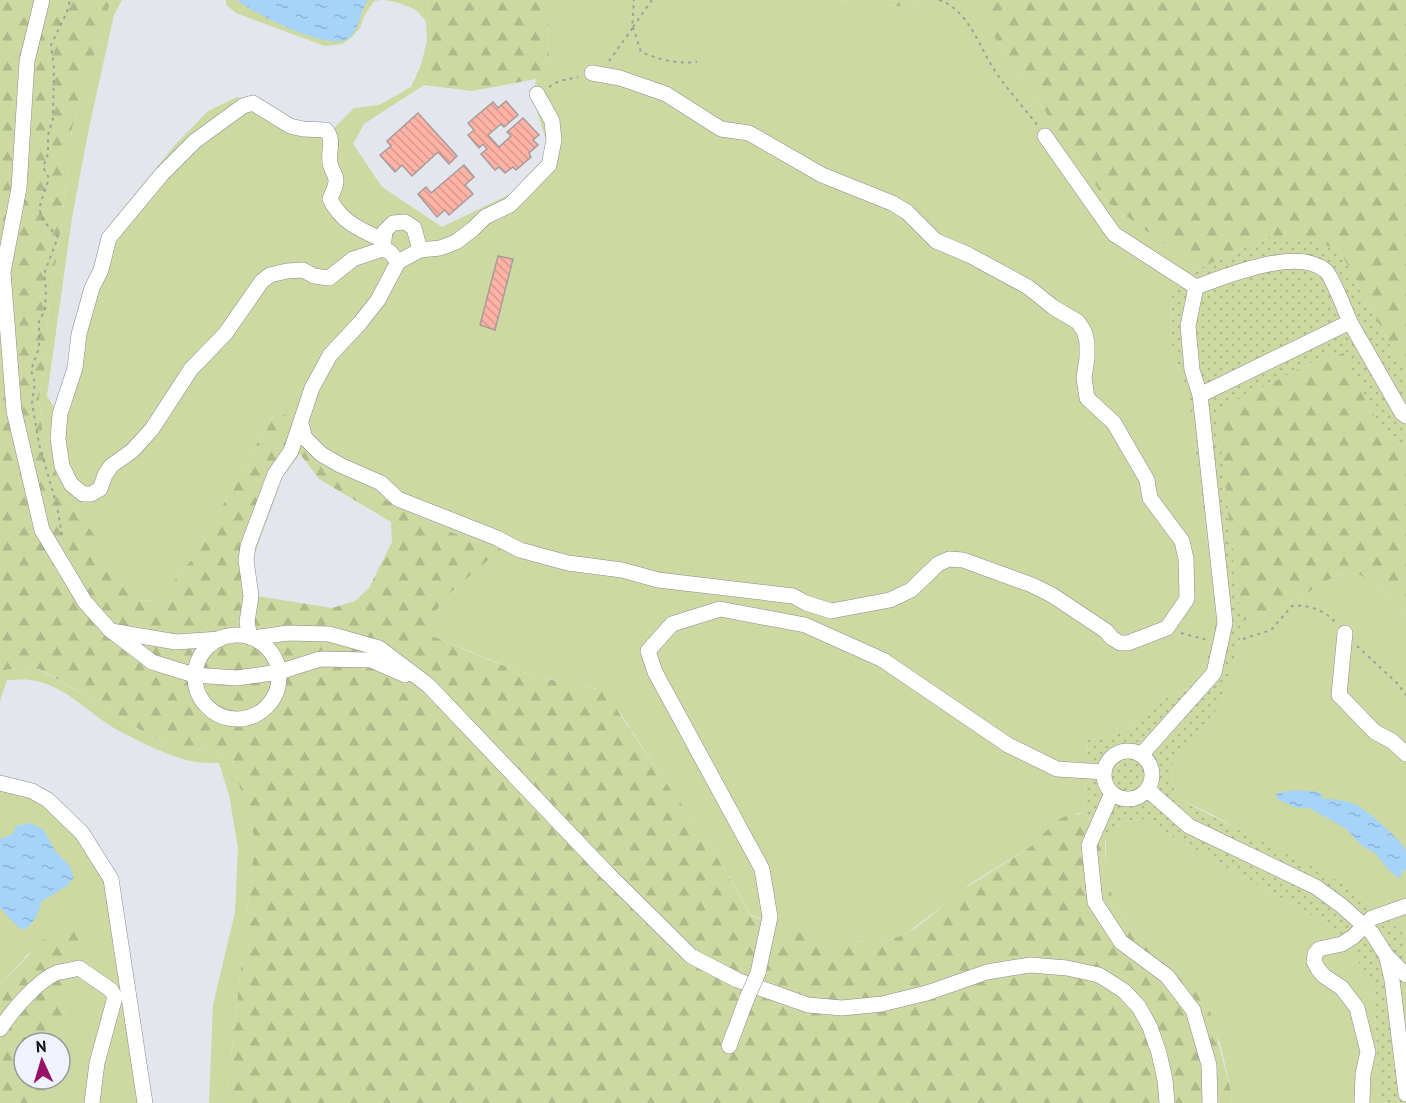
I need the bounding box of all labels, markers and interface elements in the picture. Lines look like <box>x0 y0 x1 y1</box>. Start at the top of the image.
north arrow <box>12 1031 72 1091</box>
text: N <box>35 1036 47 1056</box>

